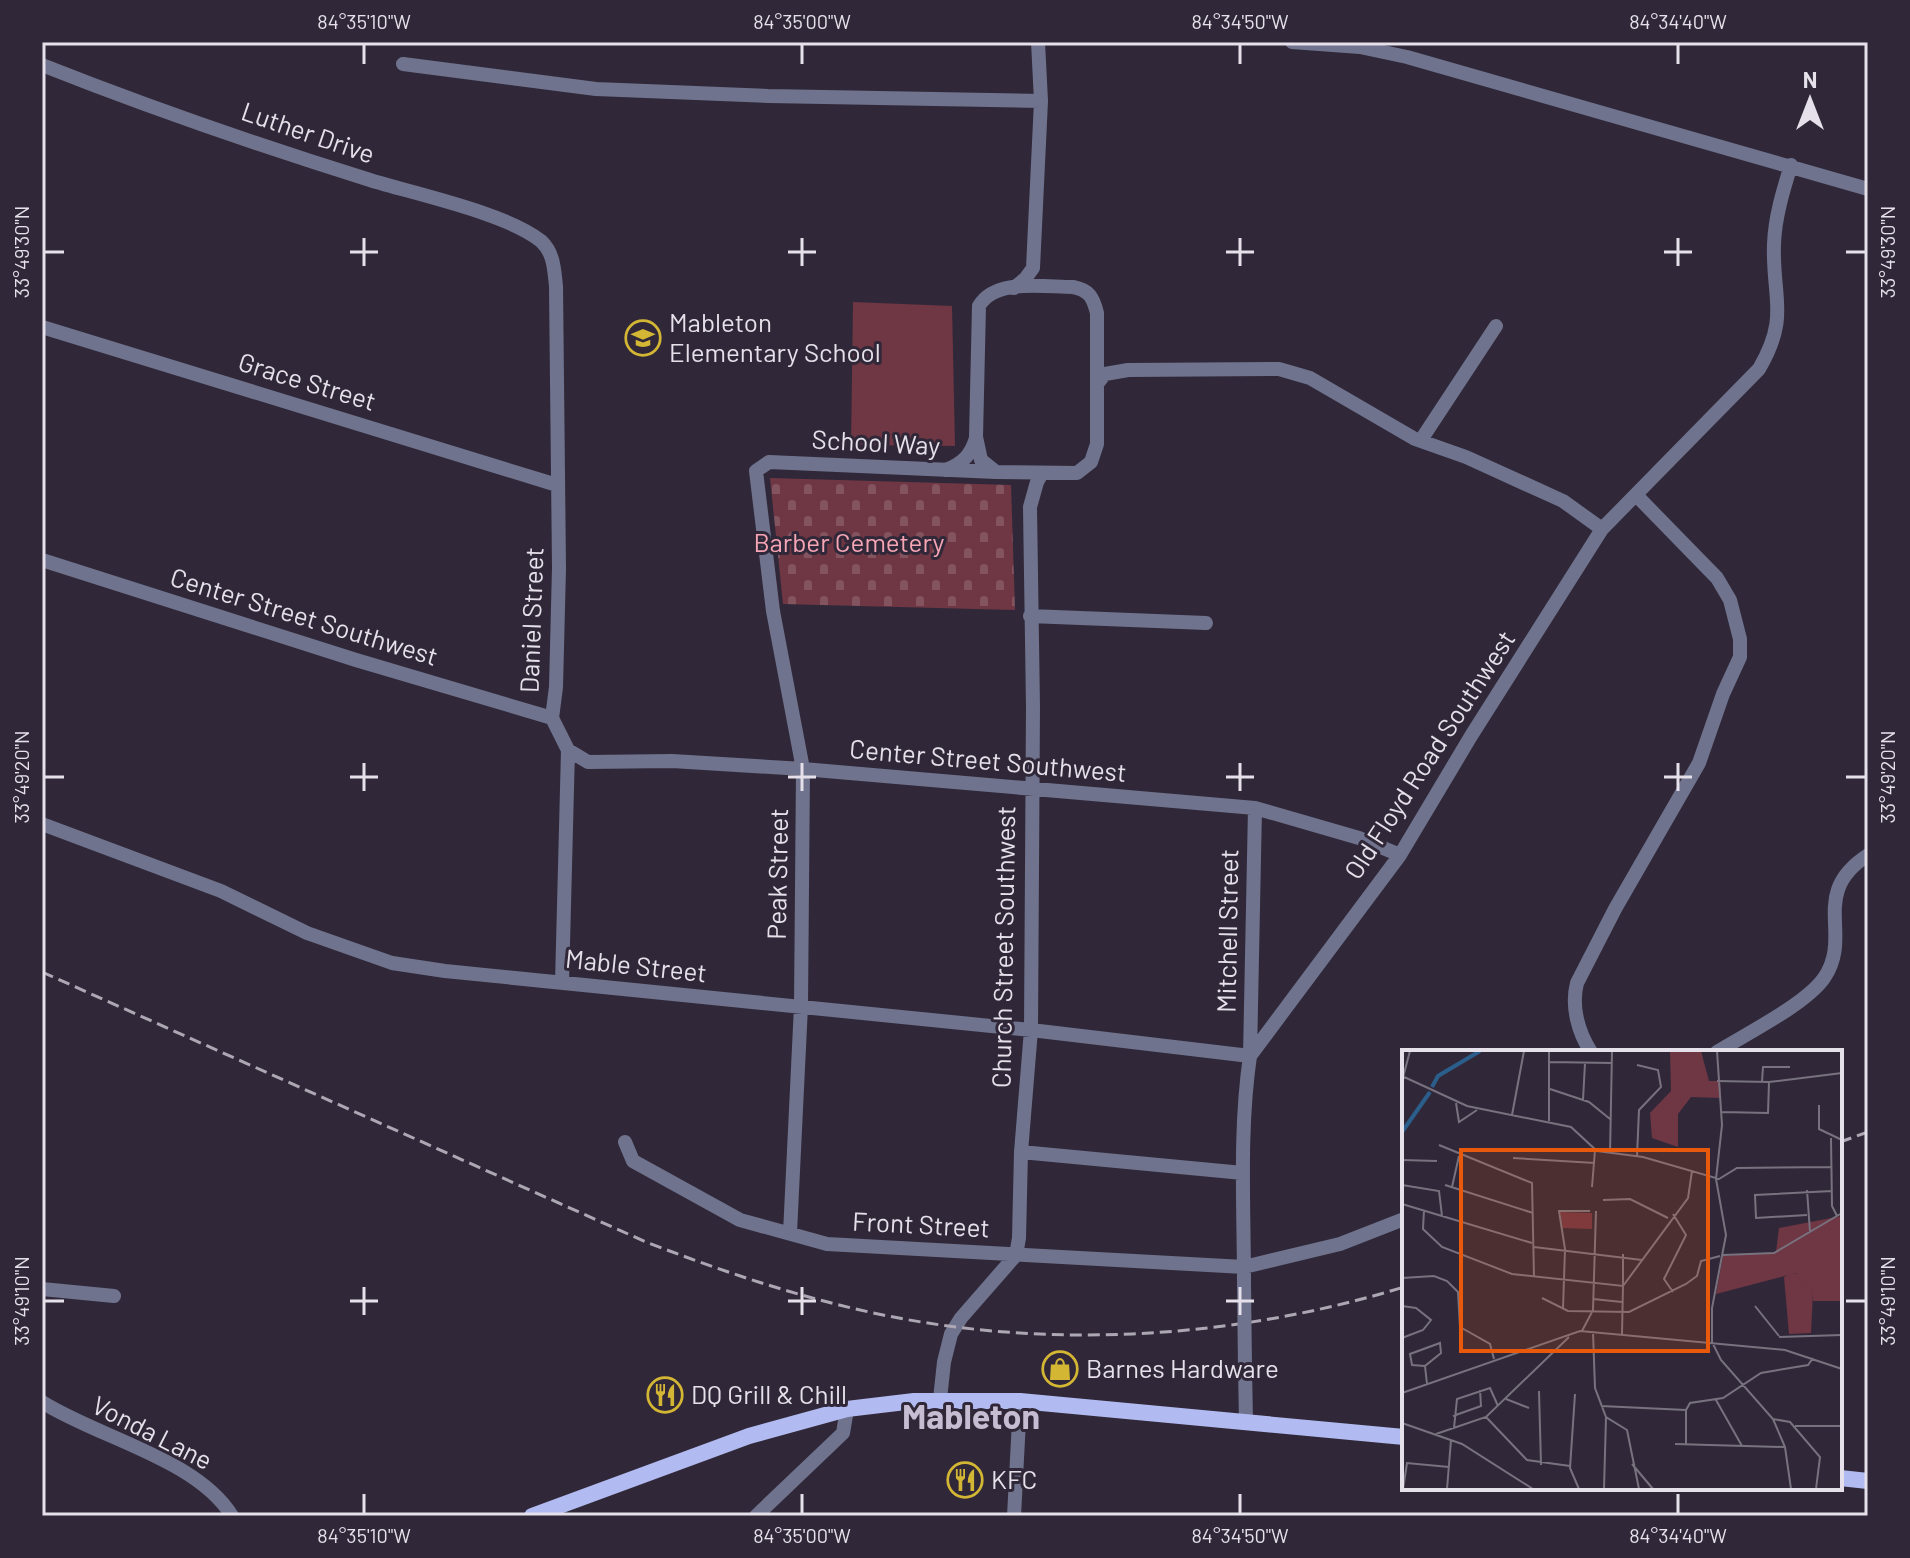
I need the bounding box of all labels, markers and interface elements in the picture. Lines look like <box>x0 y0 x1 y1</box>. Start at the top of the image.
text: 84°35'10"W <box>317 9 411 33</box>
text: 84°35'00"W <box>753 9 851 33</box>
text: 84°34'50"W <box>1191 9 1289 33</box>
text: 84°34'40"W <box>1629 9 1727 33</box>
north arrow <box>1770 60 1850 140</box>
text: N <box>1803 66 1817 92</box>
street label: Luther Drive <box>238 94 379 169</box>
text: 33°49'30"N <box>9 206 33 298</box>
text: 33°49'30"N <box>1875 206 1899 298</box>
place label: Mableton Elementary School <box>669 306 881 367</box>
school or university icon: Mableton Elementary School <box>624 319 662 357</box>
street label: Grace Street <box>235 345 380 416</box>
street label: School Way <box>811 423 941 460</box>
park label: Barber Cemetery <box>753 526 945 557</box>
street label: Daniel Street <box>512 547 549 693</box>
street label: Center Street Southwest <box>167 560 442 671</box>
street label: Old Floyd Road Southwest <box>1337 624 1521 884</box>
text: 33°49'20"N <box>9 730 33 824</box>
text: 33°49'20"N <box>1875 730 1899 824</box>
street label: Center Street Southwest <box>848 732 1128 787</box>
street label: Church Street Southwest <box>985 806 1020 1088</box>
street label: Peak Street <box>760 808 793 940</box>
street label: Mitchell Street <box>1210 849 1243 1013</box>
street label: Mable Street <box>564 942 708 987</box>
inset map <box>1402 1050 1842 1490</box>
street label: Front Street <box>852 1204 991 1243</box>
text: 33°49'10"N <box>9 1256 33 1346</box>
text: 33°49'10"N <box>1875 1256 1899 1346</box>
shop icon: Barnes Hardware <box>1041 1350 1079 1388</box>
place label: Barnes Hardware <box>1086 1352 1279 1383</box>
restaurant icon: DQ Grill & Chill <box>646 1376 684 1414</box>
place label: DQ Grill & Chill <box>691 1378 847 1409</box>
street label: Vonda Lane <box>88 1388 218 1475</box>
district label: Mableton <box>902 1395 1040 1436</box>
restaurant icon: KFC <box>946 1461 984 1499</box>
place label: KFC <box>991 1463 1037 1494</box>
text: 84°35'10"W <box>317 1523 411 1547</box>
text: 84°35'00"W <box>753 1523 851 1547</box>
text: 84°34'50"W <box>1191 1523 1289 1547</box>
text: 84°34'40"W <box>1629 1523 1727 1547</box>

